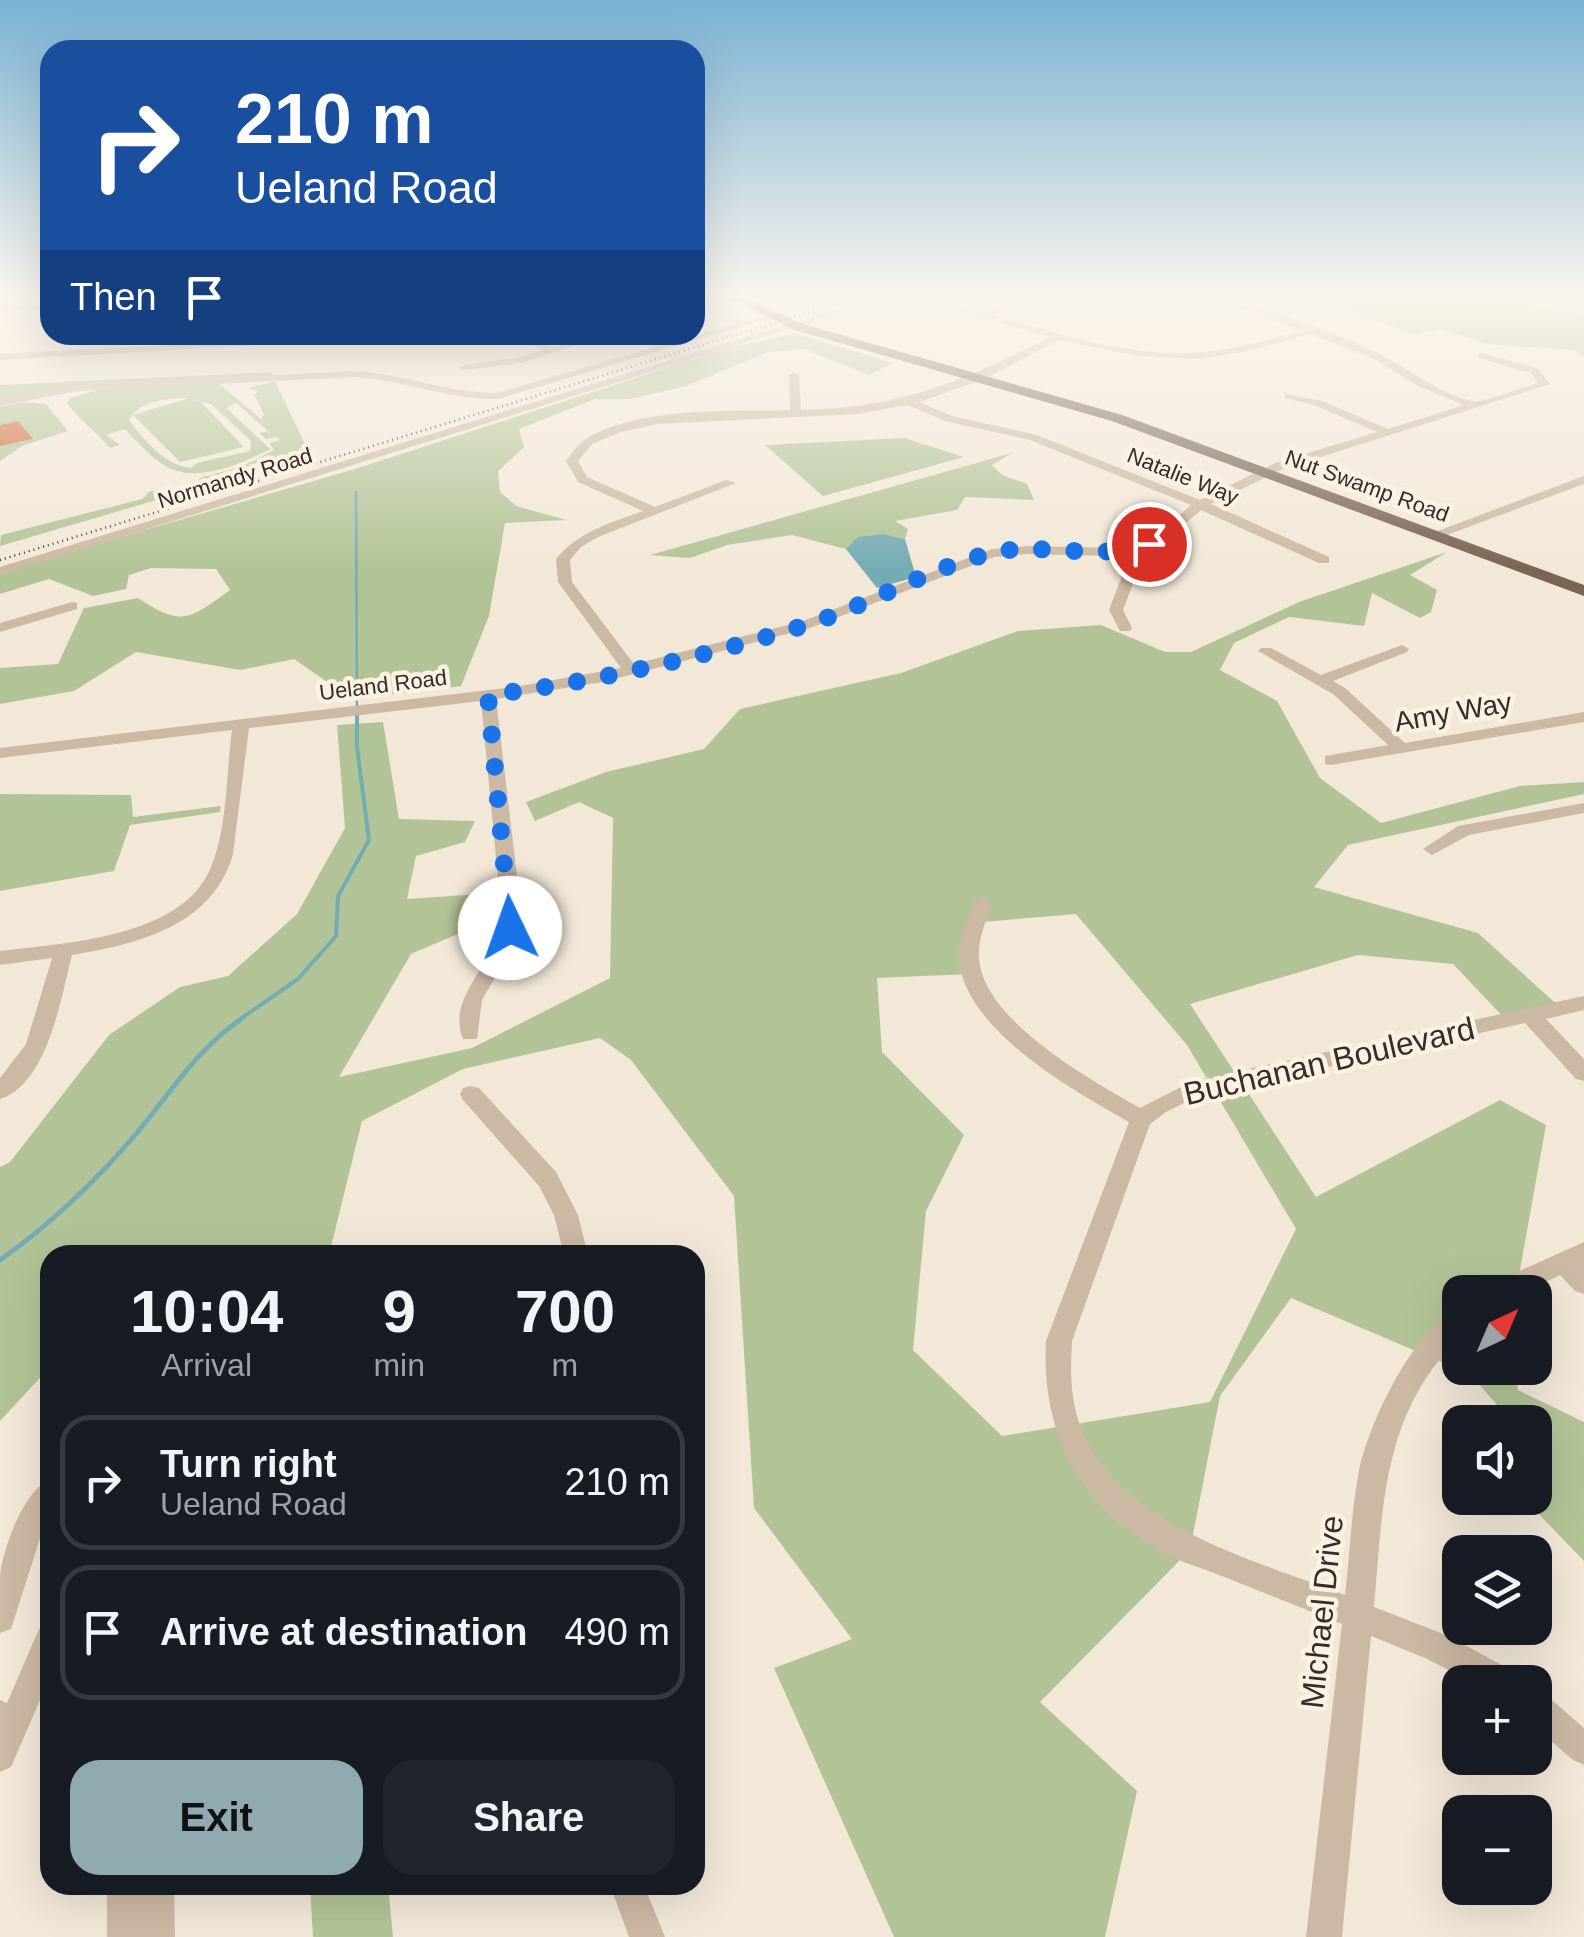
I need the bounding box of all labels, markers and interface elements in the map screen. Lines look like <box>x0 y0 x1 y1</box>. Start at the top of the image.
icon: right <box>70 80 200 210</box>
text: 210 m <box>235 80 433 158</box>
text: Ueland Road <box>235 162 498 213</box>
icon: arrive <box>177 270 232 325</box>
text: Then <box>70 276 157 318</box>
street label: Natalie Way <box>1124 442 1242 510</box>
street label: Normandy Road <box>155 443 315 513</box>
street label: Nut Swamp Road <box>1282 445 1452 527</box>
pin <box>1107 502 1192 587</box>
icon: arrive <box>1122 517 1177 572</box>
street label: Ueland Road <box>318 665 448 705</box>
street label: Amy Way <box>1392 686 1514 738</box>
position arrow <box>458 876 562 980</box>
street label: Buchanan Boulevard <box>1180 1010 1478 1112</box>
north arrow <box>1442 1275 1552 1385</box>
map controls <box>1442 1275 1552 1905</box>
text: 10:04 <box>130 1278 283 1345</box>
text: 9 <box>382 1278 416 1345</box>
text: 700 <box>515 1278 615 1345</box>
text: Arrival <box>161 1347 252 1383</box>
text: min <box>373 1347 425 1383</box>
text: m <box>552 1347 578 1383</box>
button: sound <box>1442 1405 1552 1515</box>
text: Turn right <box>160 1443 337 1485</box>
icon: right <box>75 1455 130 1510</box>
text: 210 m <box>564 1461 670 1503</box>
text: Ueland Road <box>160 1486 347 1522</box>
street label: Michael Drive <box>1294 1514 1350 1710</box>
button: layers <box>1442 1535 1552 1645</box>
icon: arrive <box>75 1605 130 1660</box>
text: Arrive at destination <box>160 1611 527 1653</box>
text: 490 m <box>564 1611 670 1653</box>
button: + <box>1442 1665 1552 1775</box>
button: Exit <box>70 1760 363 1875</box>
button: Share <box>383 1760 675 1875</box>
button: − <box>1442 1795 1552 1905</box>

